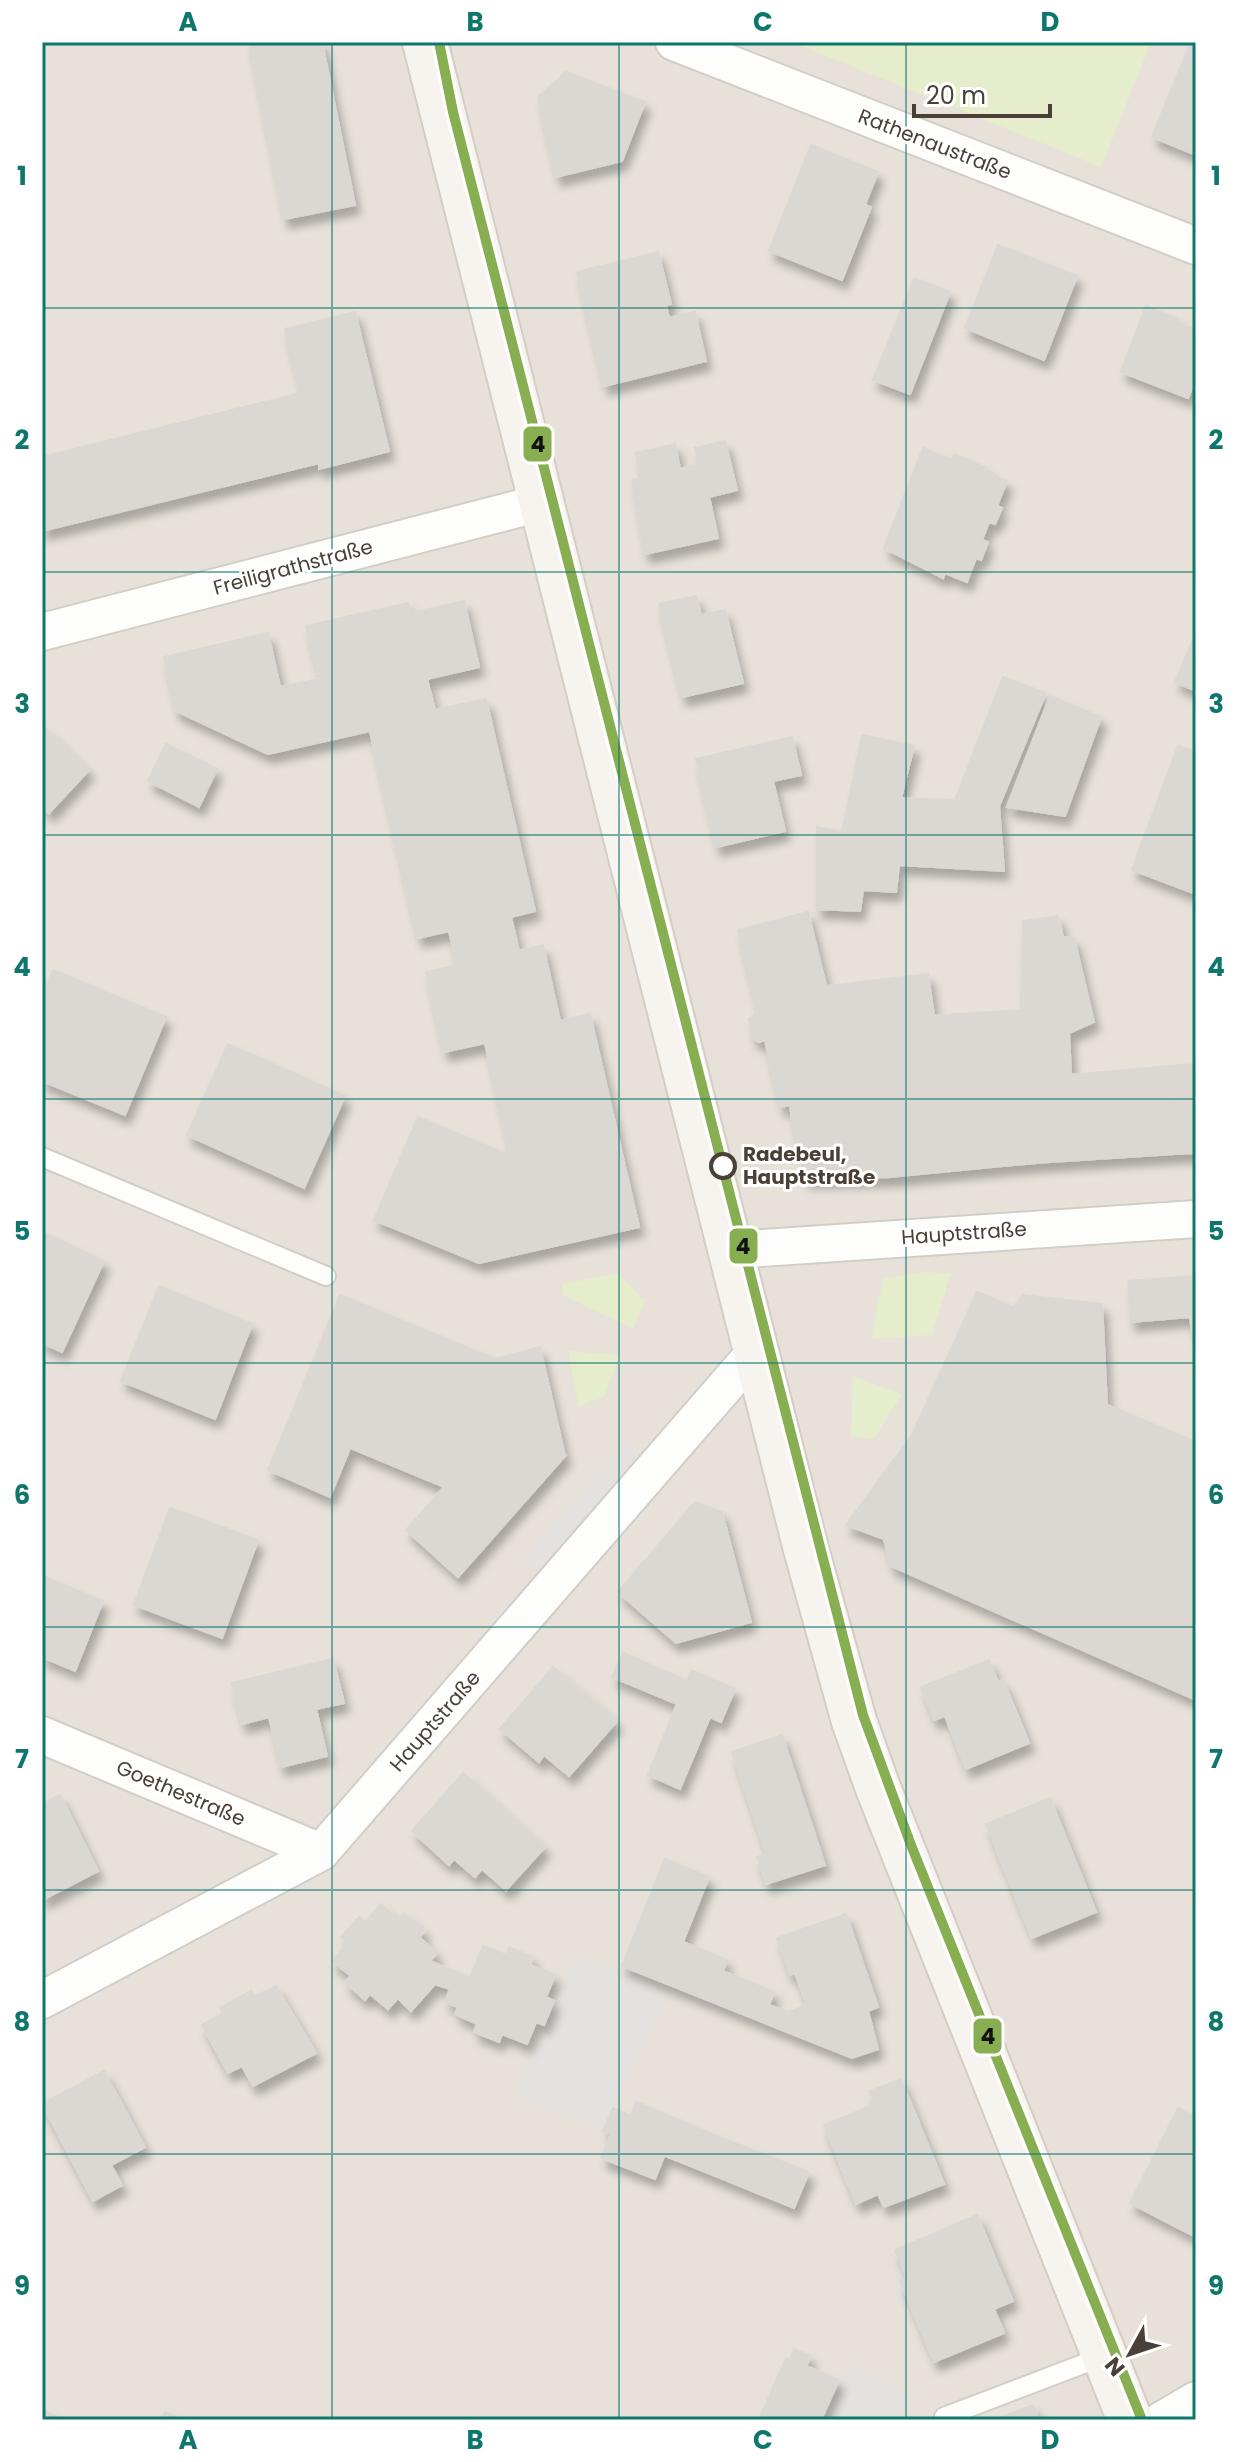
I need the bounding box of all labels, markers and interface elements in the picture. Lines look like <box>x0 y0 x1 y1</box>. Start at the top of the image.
text: A <box>178 4 198 40</box>
text: B <box>466 4 484 40</box>
text: C <box>753 4 773 40</box>
text: D <box>1041 4 1060 40</box>
scale bar <box>914 68 1050 118</box>
text: 20 m <box>926 79 986 112</box>
street label: Rathenaustraße <box>854 102 1016 186</box>
text: 1 <box>17 158 27 194</box>
text: 1 <box>1211 158 1221 194</box>
text: 2 <box>15 422 30 458</box>
text: 2 <box>1209 422 1224 458</box>
line badge: 4 <box>522 425 553 463</box>
text: 4 <box>531 429 546 460</box>
street label: Freiligrathstraße <box>210 532 376 602</box>
text: 3 <box>14 686 30 722</box>
text: 3 <box>1208 686 1224 722</box>
text: 4 <box>13 949 31 985</box>
text: 4 <box>1207 949 1225 985</box>
place label: Radebeul, Hauptstraße <box>743 1140 875 1191</box>
marker: Radebeul, Hauptstraße <box>710 1153 736 1179</box>
text: 5 <box>14 1213 30 1249</box>
text: 5 <box>1208 1213 1224 1249</box>
street label: Hauptstraße <box>900 1215 1028 1251</box>
line badge: 4 <box>728 1227 759 1265</box>
text: 4 <box>736 1231 751 1262</box>
text: 6 <box>14 1477 30 1513</box>
text: 6 <box>1208 1477 1224 1513</box>
street label: Hauptstraße <box>383 1664 487 1778</box>
text: 7 <box>15 1741 29 1777</box>
text: 7 <box>1209 1741 1223 1777</box>
street label: Goethestraße <box>112 1753 250 1833</box>
text: 8 <box>14 2004 30 2040</box>
text: 8 <box>1208 2004 1224 2040</box>
line badge: 4 <box>972 2017 1003 2055</box>
text: 4 <box>981 2021 996 2052</box>
text: 9 <box>14 2268 30 2304</box>
text: 9 <box>1208 2268 1224 2304</box>
north arrow <box>1090 2314 1170 2394</box>
text: N <box>1098 2350 1132 2383</box>
text: A <box>178 2422 198 2458</box>
text: B <box>466 2422 484 2458</box>
text: C <box>753 2422 773 2458</box>
text: D <box>1041 2422 1060 2458</box>

